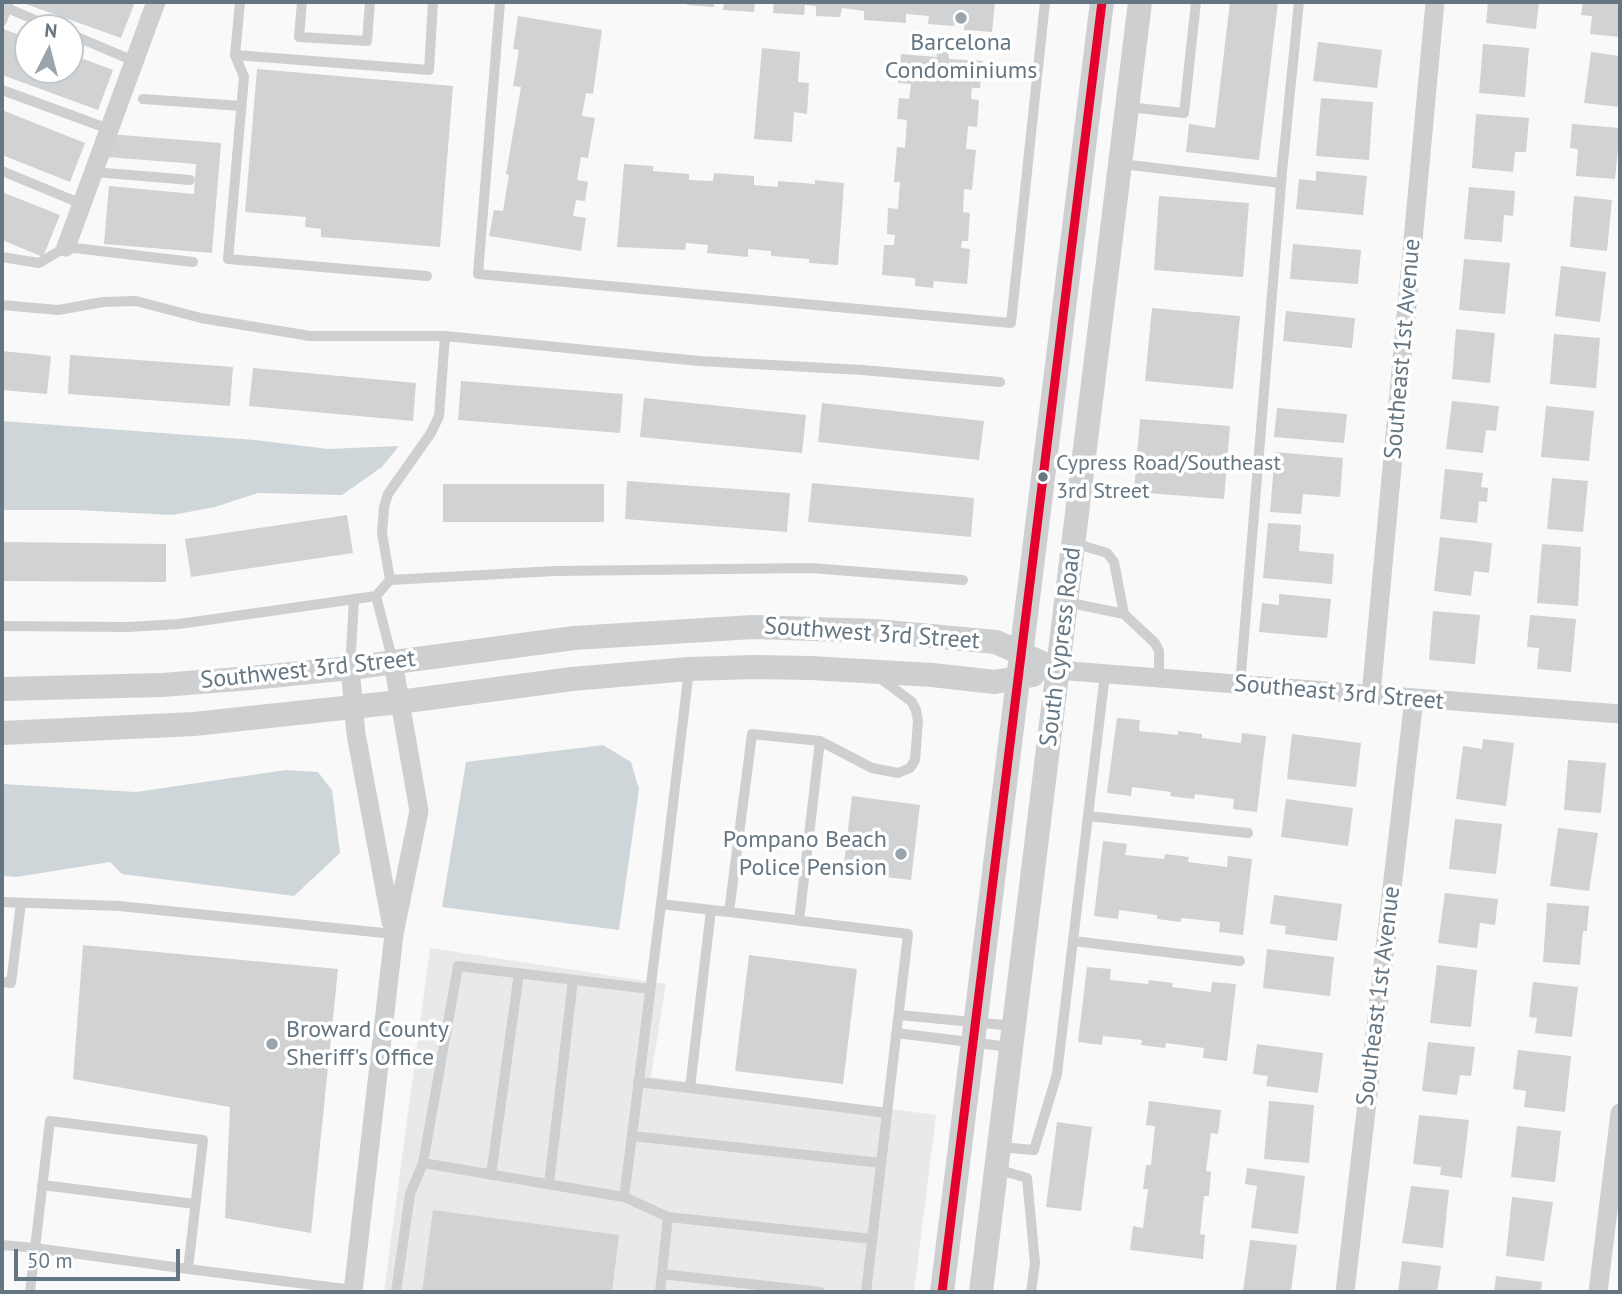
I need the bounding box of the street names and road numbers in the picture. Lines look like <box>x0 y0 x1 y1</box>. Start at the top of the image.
street label: Southeast 1st Avenue <box>1379 238 1427 460</box>
street label: South Cypress Road <box>1034 546 1088 748</box>
street label: Southwest 3rd Street <box>763 612 981 656</box>
street label: Southwest 3rd Street <box>199 644 417 696</box>
street label: Southeast 3rd Street <box>1233 669 1445 717</box>
street label: Southeast 1st Avenue <box>1351 884 1407 1108</box>

